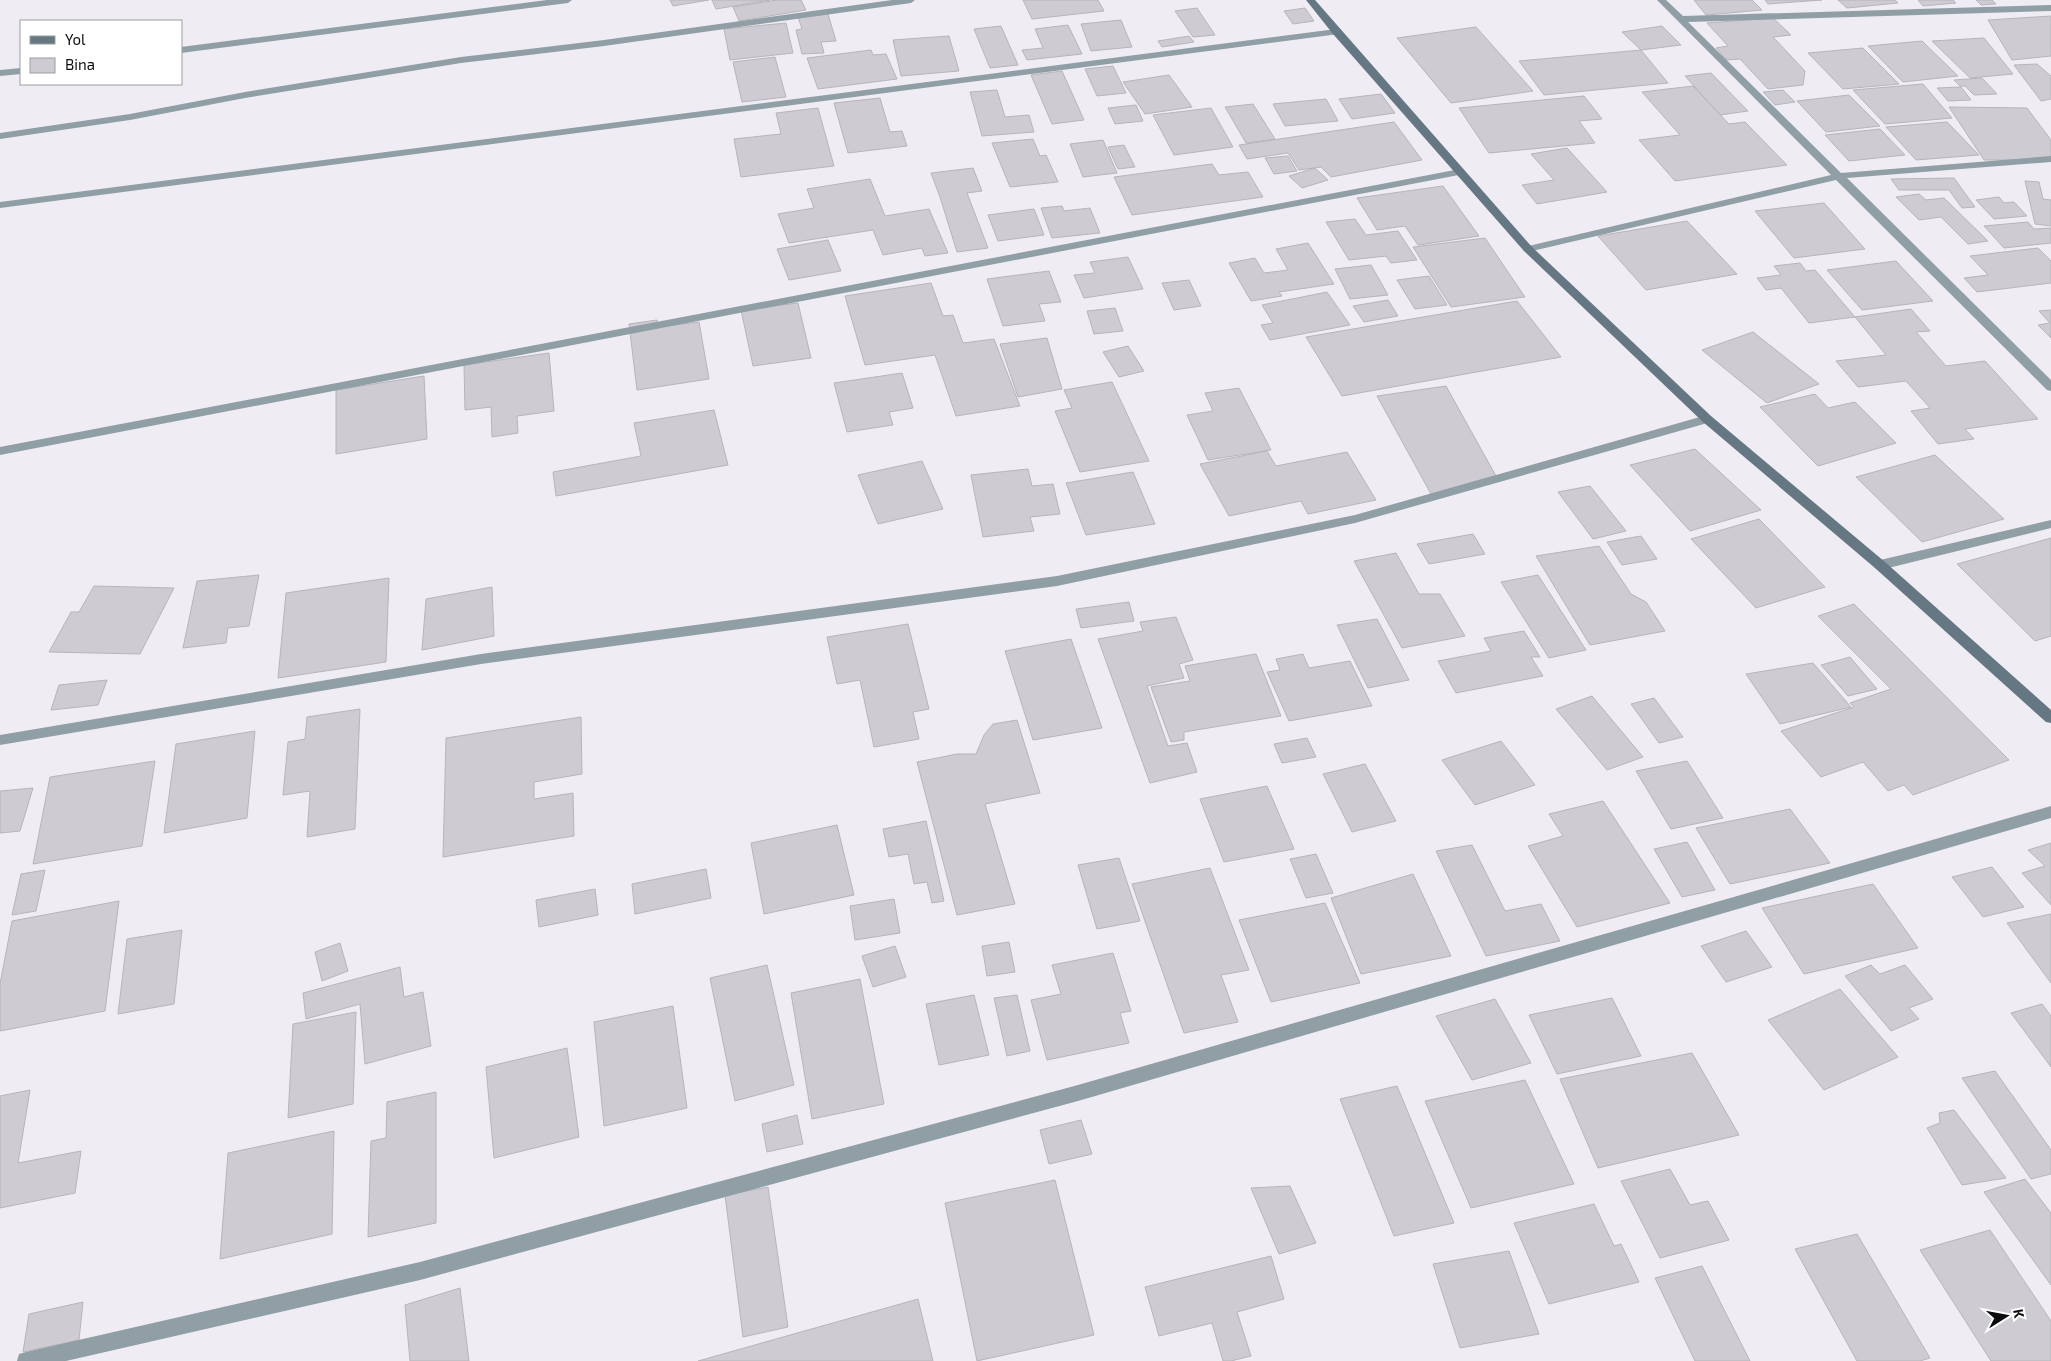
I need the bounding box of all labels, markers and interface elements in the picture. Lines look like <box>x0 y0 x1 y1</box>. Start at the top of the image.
legend <box>20 20 182 85</box>
text: Yol <box>65 30 86 48</box>
text: Bina <box>65 55 95 73</box>
north arrow <box>1981 1291 2031 1341</box>
text: K <box>2010 1307 2028 1320</box>

